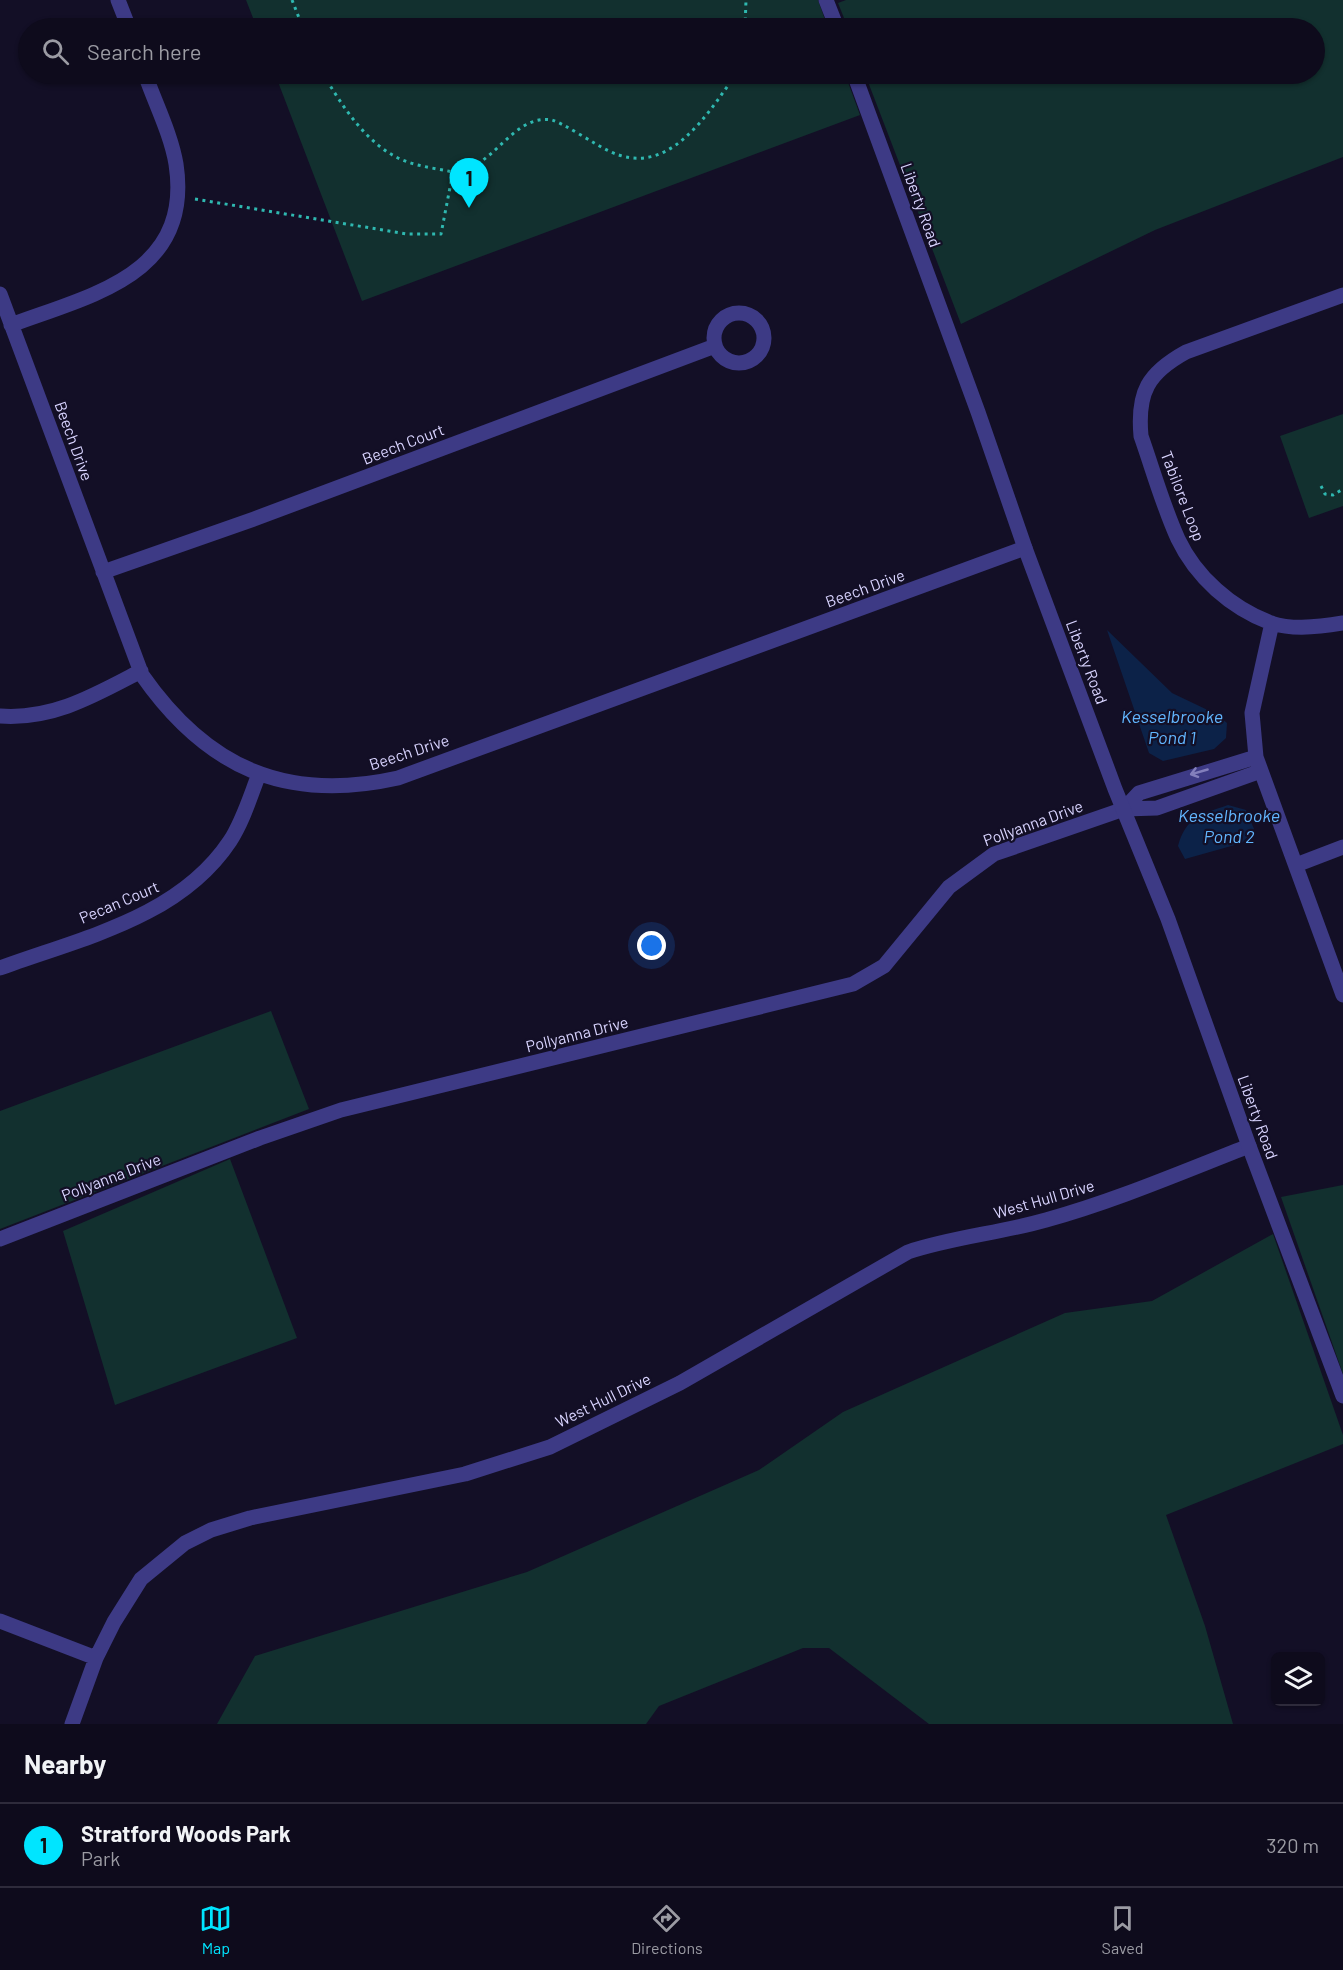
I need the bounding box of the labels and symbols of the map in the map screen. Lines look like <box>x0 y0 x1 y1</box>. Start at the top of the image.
pin: 1 <box>450 158 488 208</box>
street label: Liberty Road <box>897 160 945 249</box>
street label: Beech Drive <box>51 399 98 483</box>
street label: Beech Court <box>359 419 446 468</box>
street label: Tabilore Loop <box>1158 448 1209 544</box>
street label: Beech Drive <box>823 564 907 611</box>
street label: Liberty Road <box>1063 617 1112 706</box>
water label: Kesselbrooke Pond 1 <box>1121 705 1223 748</box>
street label: Beech Drive <box>366 730 451 773</box>
one-way arrow <box>1190 767 1209 779</box>
street label: Pollyanna Drive <box>980 796 1085 849</box>
water label: Kesselbrooke Pond 2 <box>1178 804 1280 847</box>
street label: Pecan Court <box>76 876 162 927</box>
your location <box>637 931 666 960</box>
street label: Pollyanna Drive <box>524 1012 630 1055</box>
street label: Liberty Road <box>1234 1072 1282 1161</box>
street label: Pollyanna Drive <box>58 1149 163 1204</box>
street label: West Hull Drive <box>991 1175 1096 1222</box>
street label: West Hull Drive <box>552 1368 654 1431</box>

